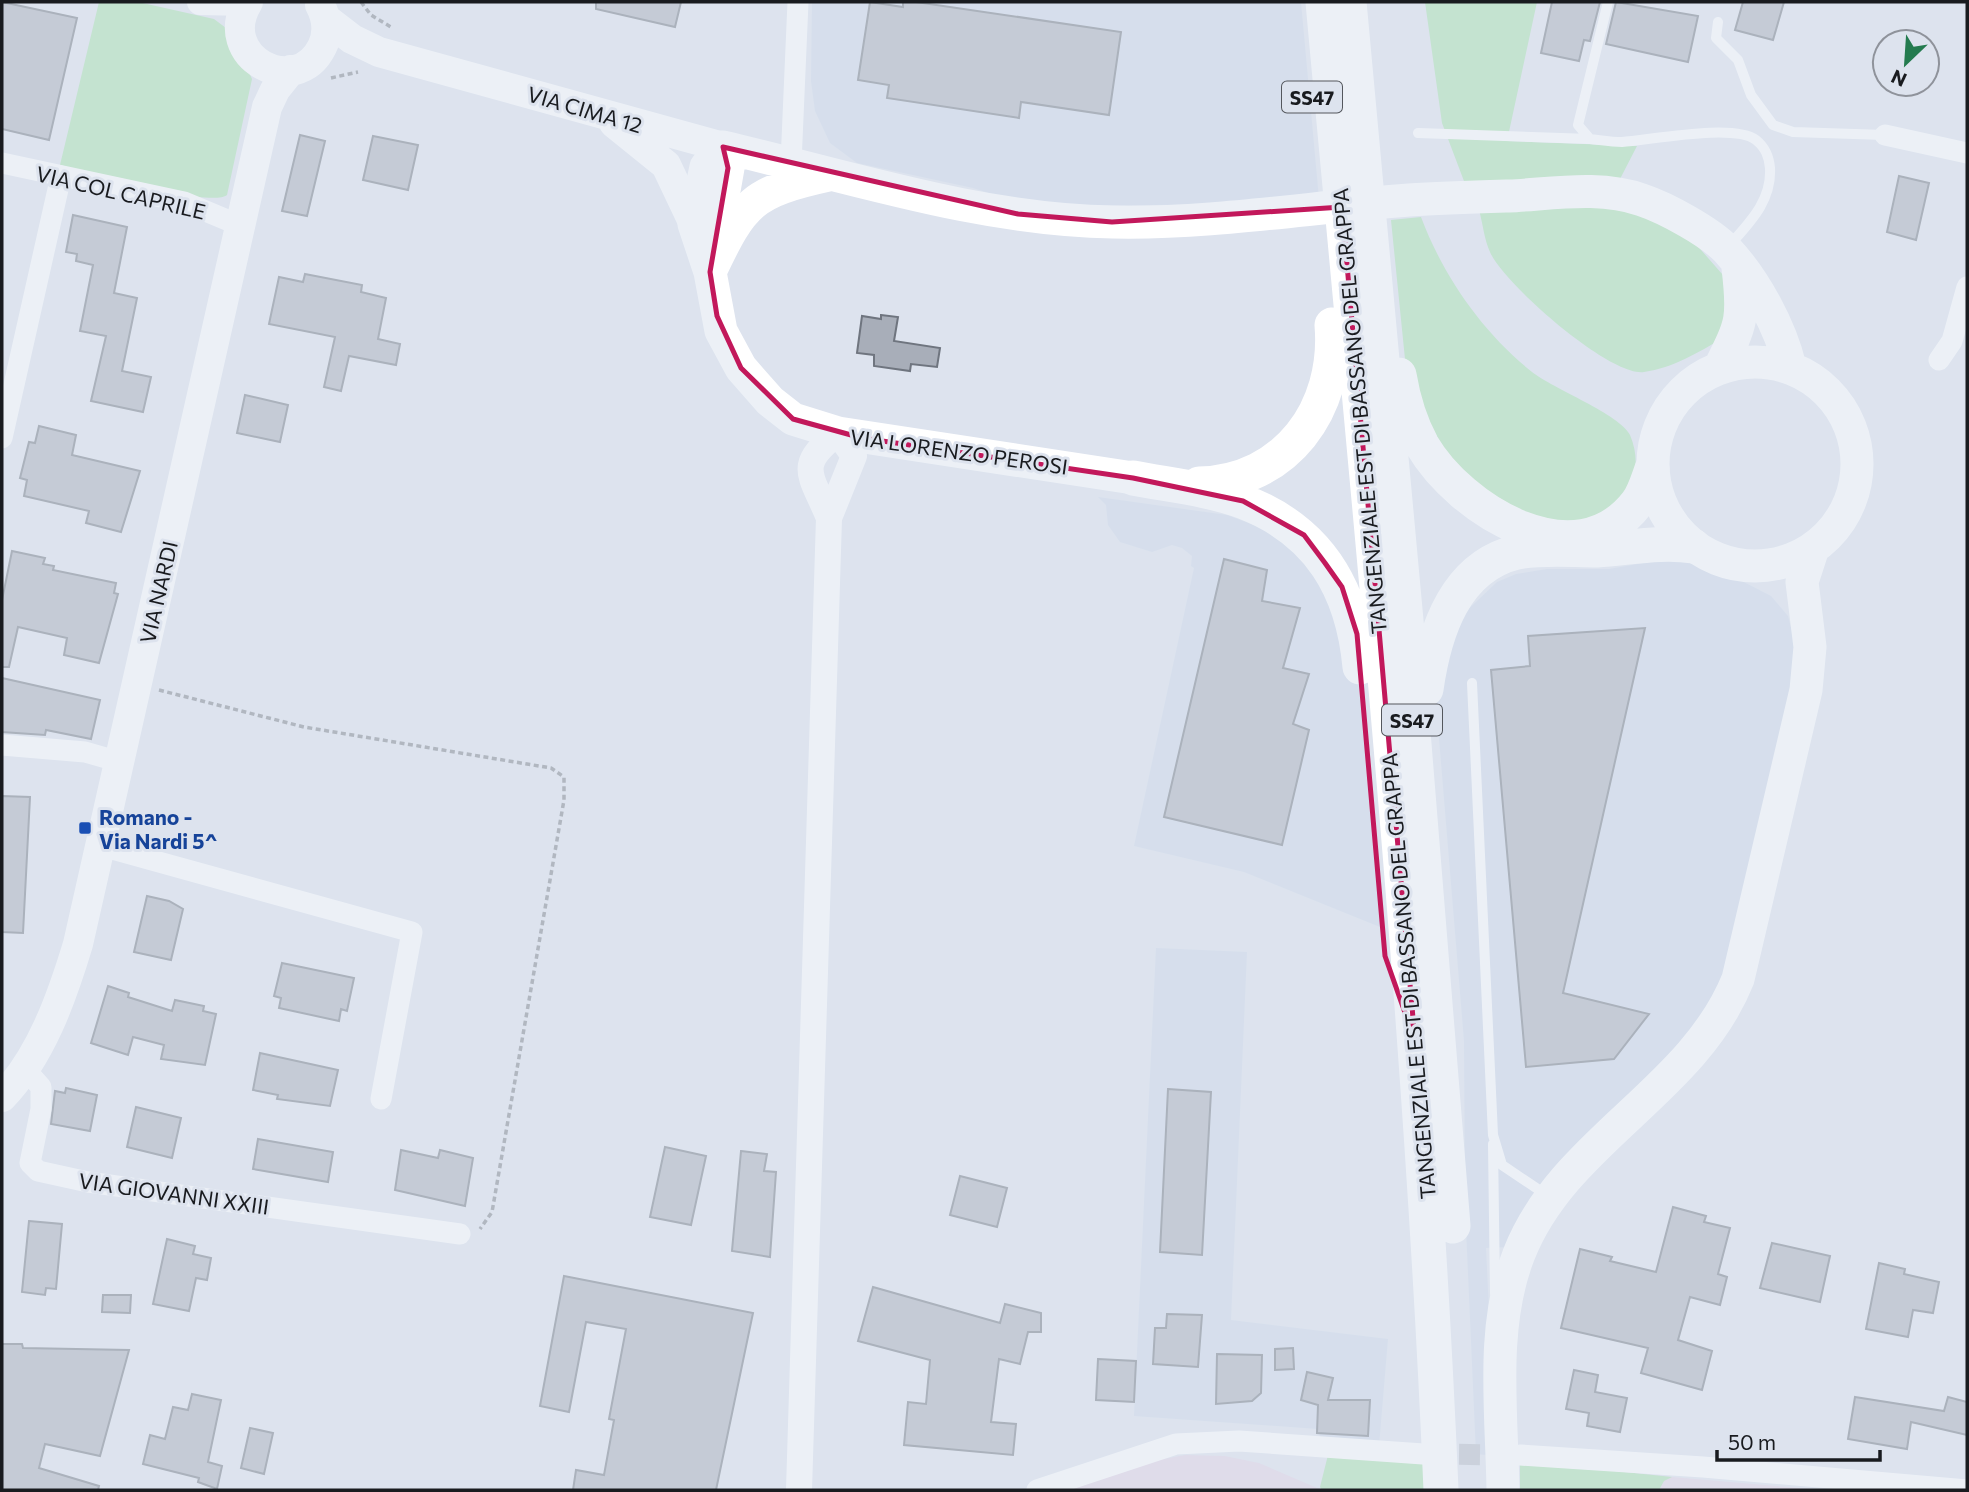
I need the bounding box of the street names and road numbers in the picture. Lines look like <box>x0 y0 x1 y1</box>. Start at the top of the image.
street label: VIA CIMA 12 <box>525 81 645 137</box>
road number: SS47 <box>1282 82 1342 113</box>
street label: VIA COL CAPRILE <box>34 160 208 224</box>
street label: TANGENZIALE EST DI BASSANO DEL GRAPPA <box>1327 187 1391 635</box>
street label: VIA LORENZO PEROSI <box>848 423 1070 479</box>
street label: VIA NARDI <box>134 538 182 646</box>
road number: SS47 <box>1382 705 1442 736</box>
street label: TANGENZIALE EST DI BASSANO DEL GRAPPA <box>1376 752 1440 1200</box>
street label: VIA GIOVANNI XXIII <box>77 1167 271 1219</box>

